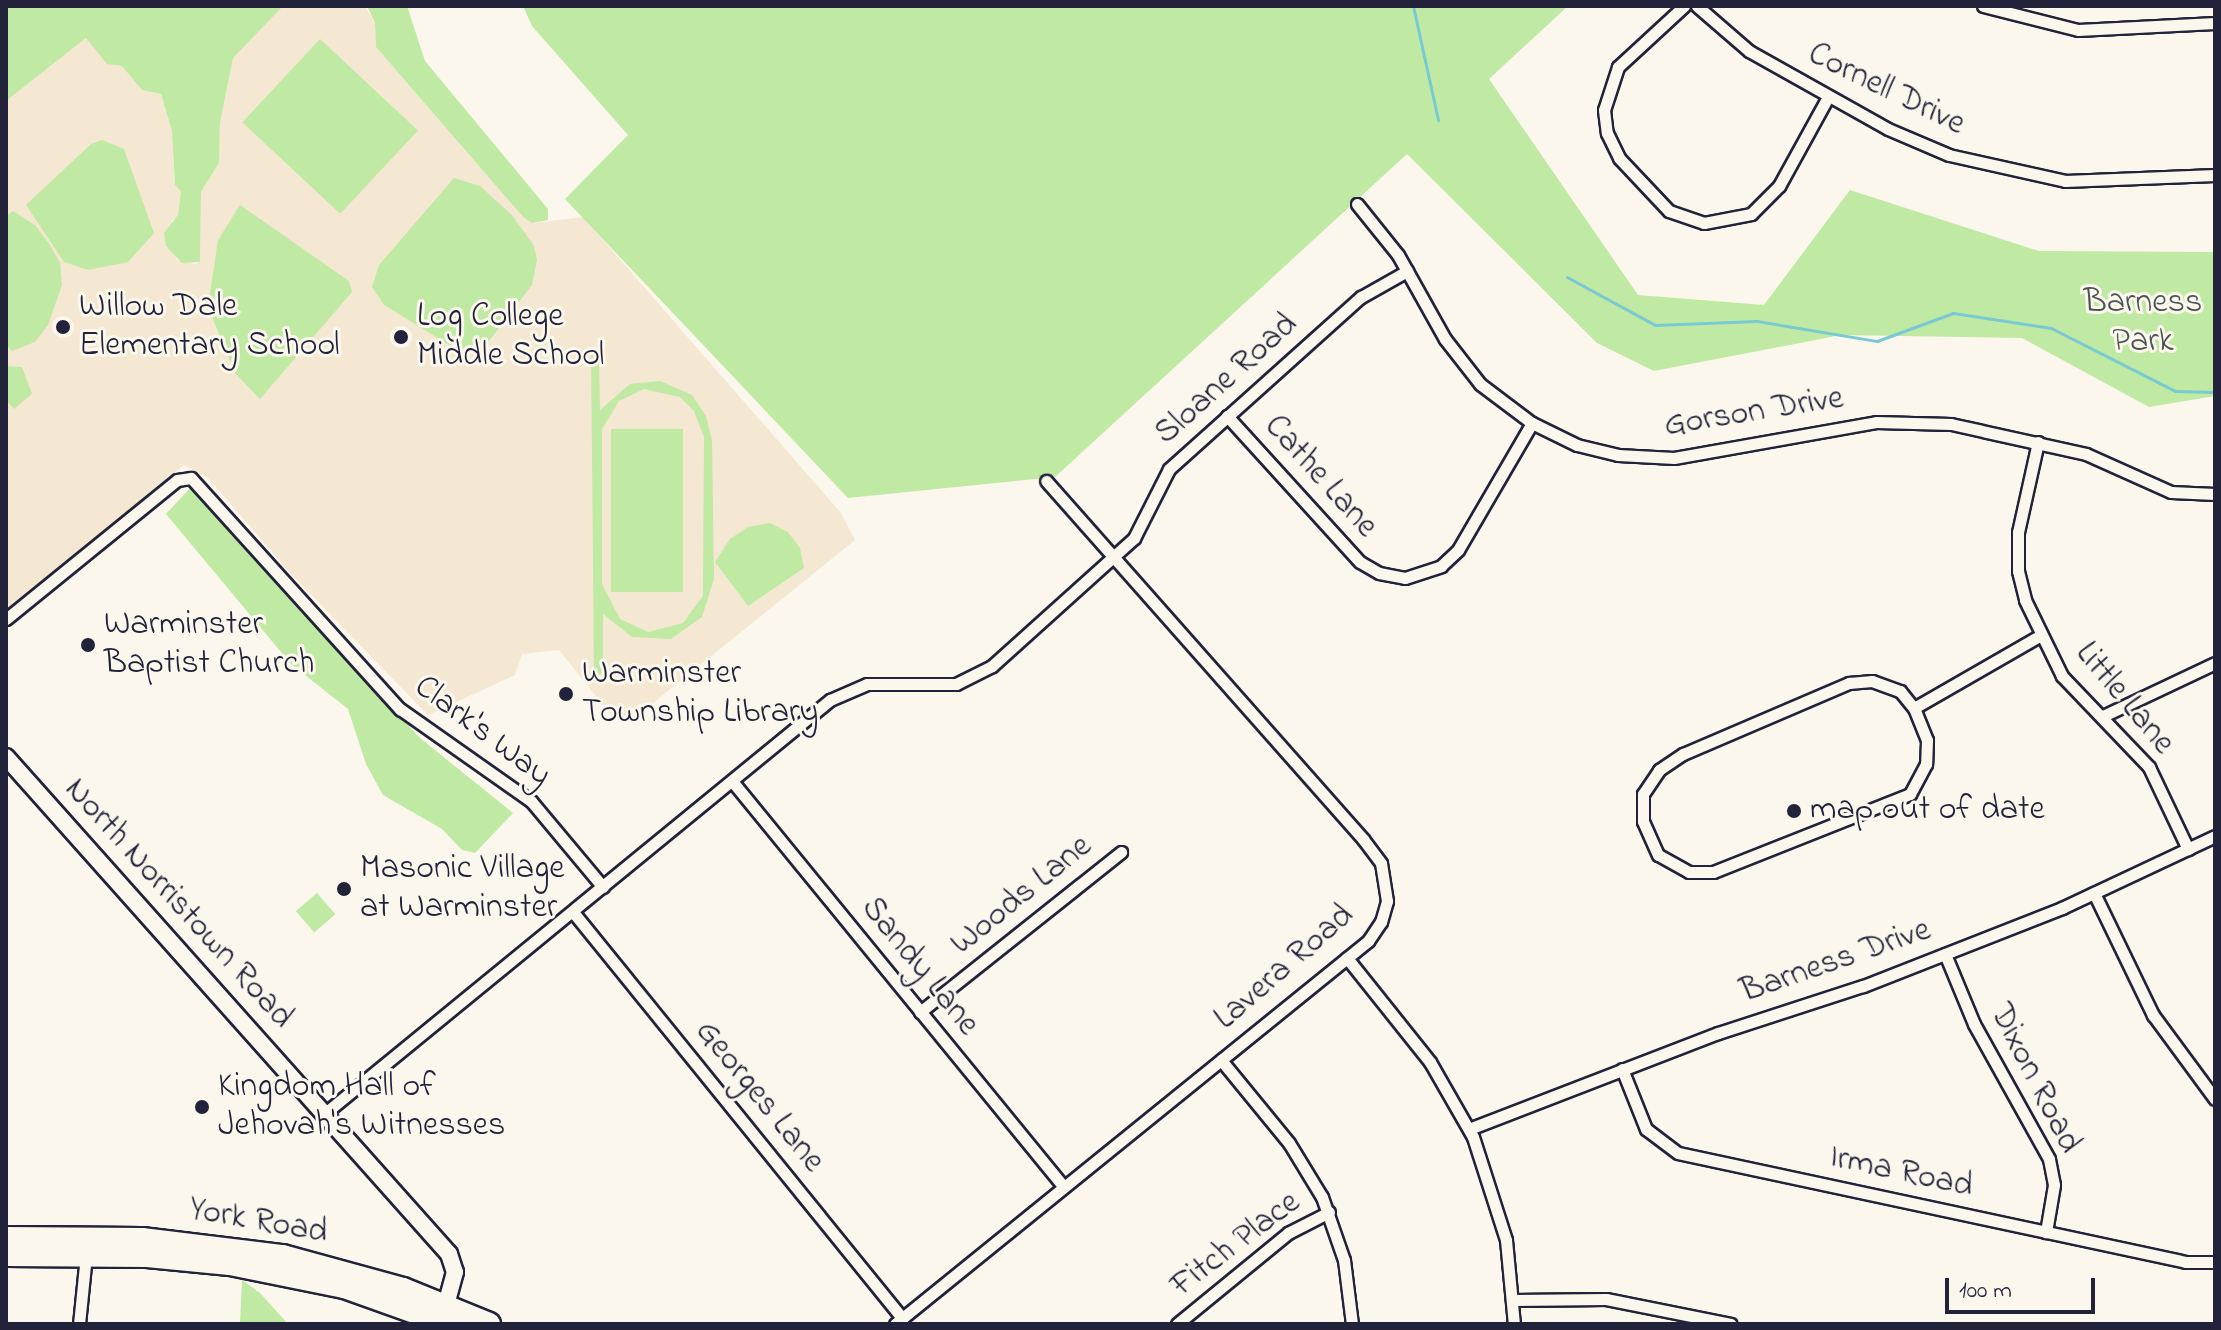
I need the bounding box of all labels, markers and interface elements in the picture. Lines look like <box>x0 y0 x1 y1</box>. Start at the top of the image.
street label: Cornell Drive <box>1801 34 1971 146</box>
park label: Barness Park <box>2084 283 2202 362</box>
place label: Willow Dale Elementary School <box>79 287 340 366</box>
place label: Log College Middle School <box>417 297 605 376</box>
street label: Sloane Road <box>1147 305 1307 455</box>
marker: Willow Dale Elementary School <box>54 318 72 336</box>
marker: Log College Middle School <box>392 328 410 346</box>
street label: Gorson Drive <box>1662 379 1846 447</box>
street label: Cathe Lane <box>1254 407 1386 547</box>
place label: Warminster Baptist Church <box>104 605 314 684</box>
street label: Little Lane <box>2065 635 2183 763</box>
marker: Warminster Baptist Church <box>79 636 97 654</box>
place label: Warminster Township Library <box>582 654 818 734</box>
street label: Clark's Way <box>405 667 559 797</box>
marker: Warminster Township Library <box>557 685 575 703</box>
street label: North Norristown Road <box>55 770 301 1038</box>
place label: map out of date <box>1810 791 2045 831</box>
marker: map out of date <box>1785 802 1803 820</box>
street label: Woods Lane <box>943 827 1101 965</box>
place label: Masonic Village at Warminster <box>360 849 565 928</box>
marker: Masonic Village at Warminster <box>335 880 353 898</box>
street label: Sandy Lane <box>851 890 987 1044</box>
street label: Lavera Road <box>1207 896 1363 1040</box>
street label: Barness Drive <box>1736 910 1936 1014</box>
street label: Dixon Road <box>1979 997 2089 1161</box>
street label: Georges Lane <box>685 1013 833 1181</box>
place label: Kingdom Hall of Jehovah's Witnesses <box>218 1067 505 1146</box>
marker: Kingdom Hall of Jehovah's Witnesses <box>193 1098 211 1116</box>
street label: Irma Road <box>1825 1138 1977 1208</box>
street label: Fitch Place <box>1163 1183 1309 1307</box>
street label: York Road <box>185 1190 331 1254</box>
scale bar <box>1949 1262 2099 1312</box>
text: 100 m <box>1959 1274 2012 1309</box>

